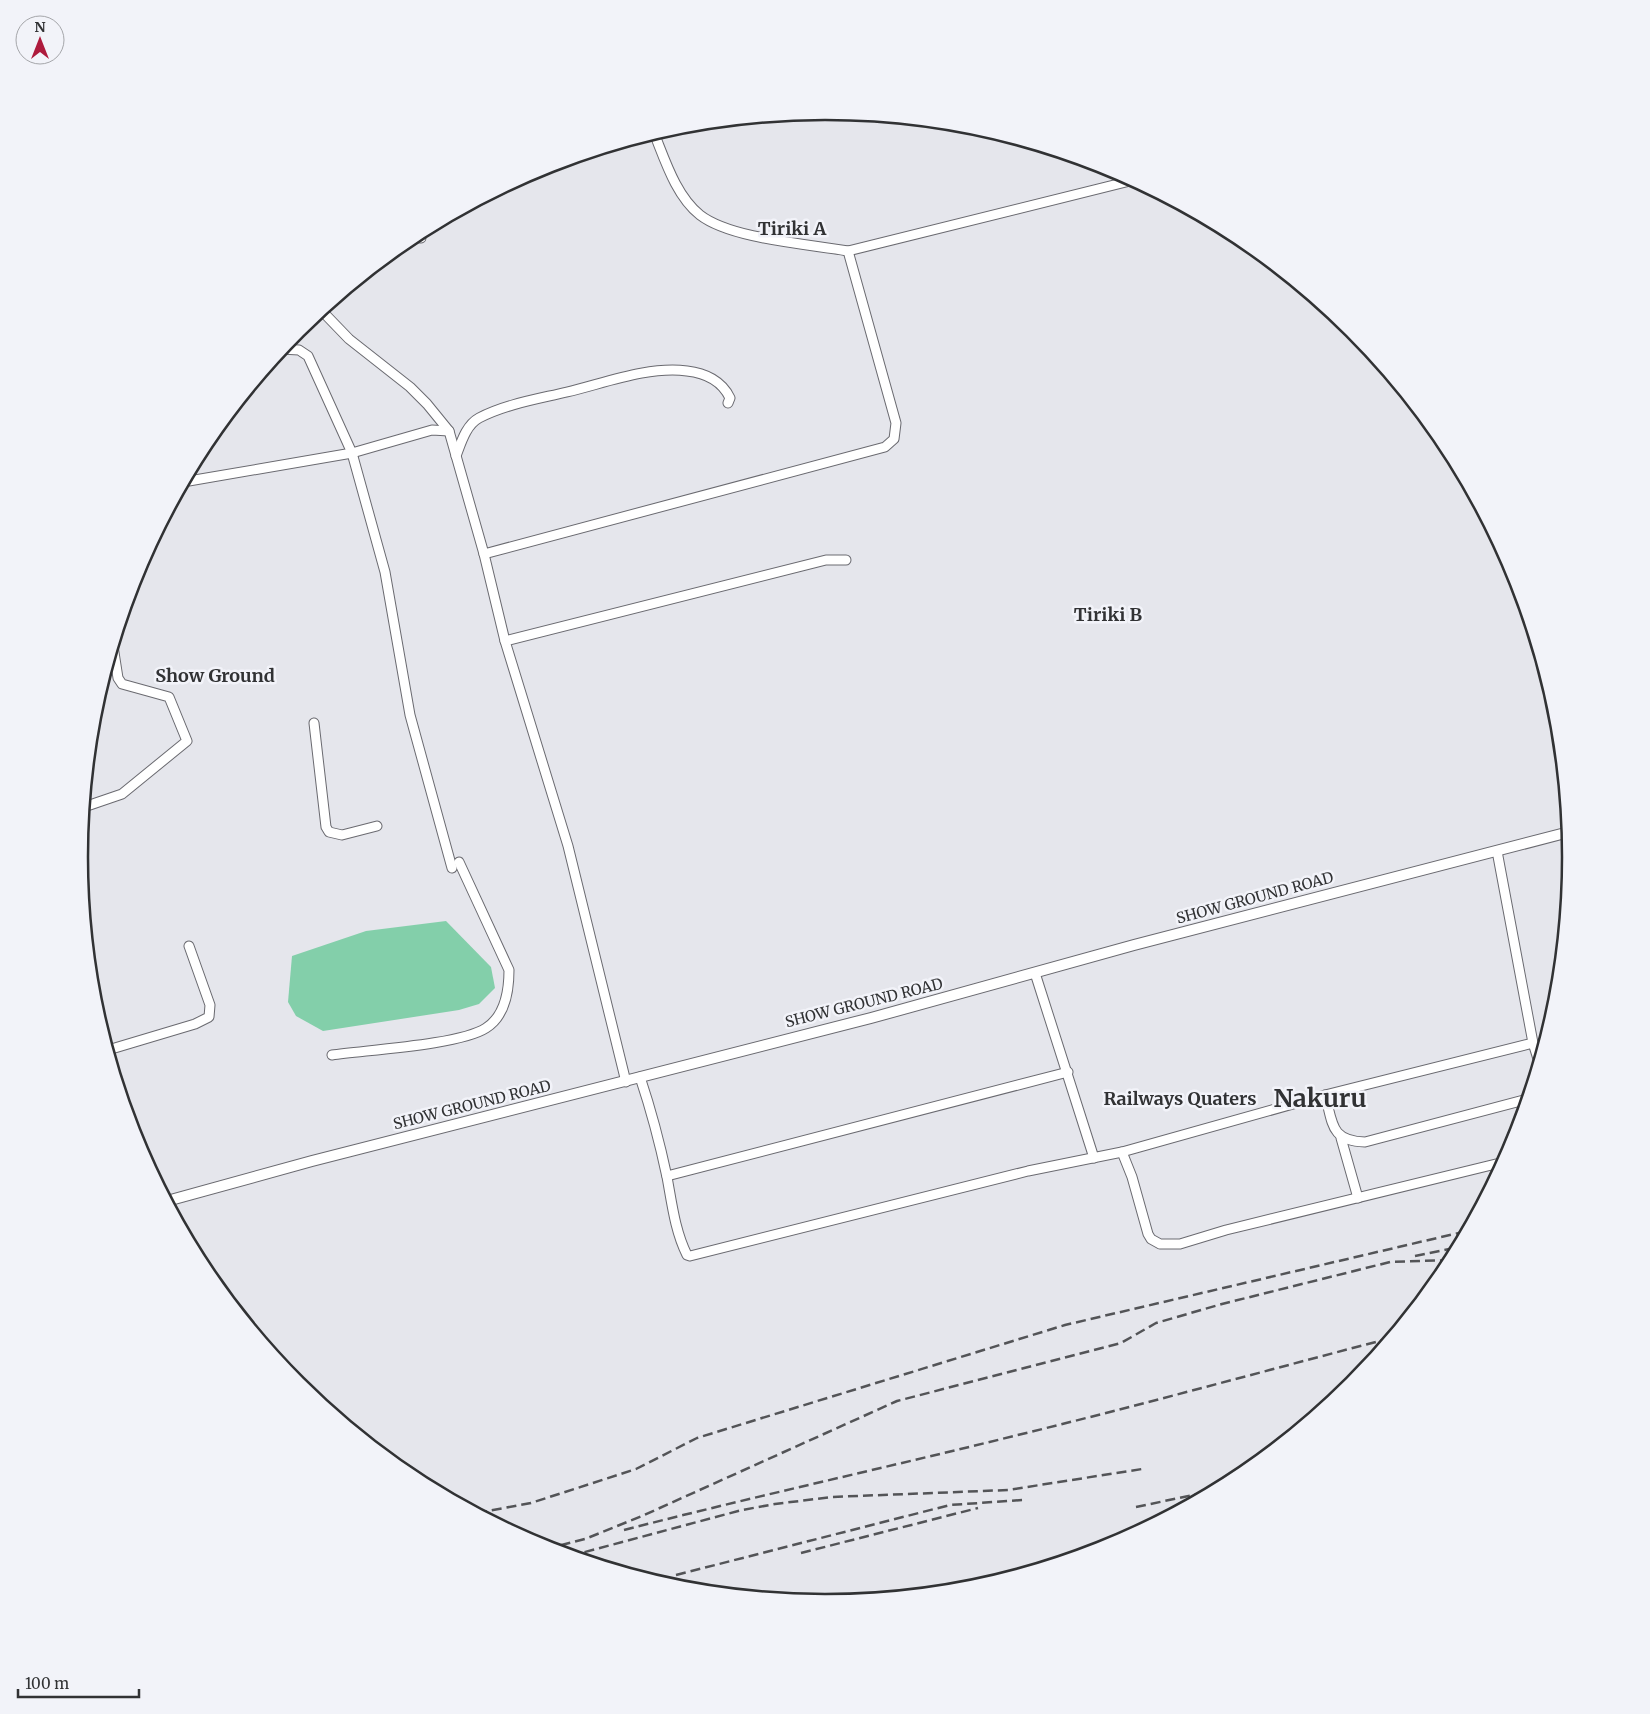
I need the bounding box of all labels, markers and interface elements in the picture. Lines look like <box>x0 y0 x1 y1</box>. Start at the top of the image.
north arrow <box>15 15 65 65</box>
text: N <box>34 18 46 36</box>
district label: Tiriki A <box>758 217 826 240</box>
district label: Tiriki B <box>1074 603 1143 626</box>
district label: Show Ground <box>155 664 275 687</box>
street label: SHOW GROUND ROAD <box>1174 867 1336 928</box>
street label: SHOW GROUND ROAD <box>783 974 945 1031</box>
street label: SHOW GROUND ROAD <box>391 1076 553 1133</box>
district label: Nakuru <box>1273 1082 1367 1114</box>
district label: Railways Quaters <box>1104 1087 1256 1110</box>
scale bar <box>18 1666 139 1698</box>
text: 100 m <box>25 1674 69 1693</box>

